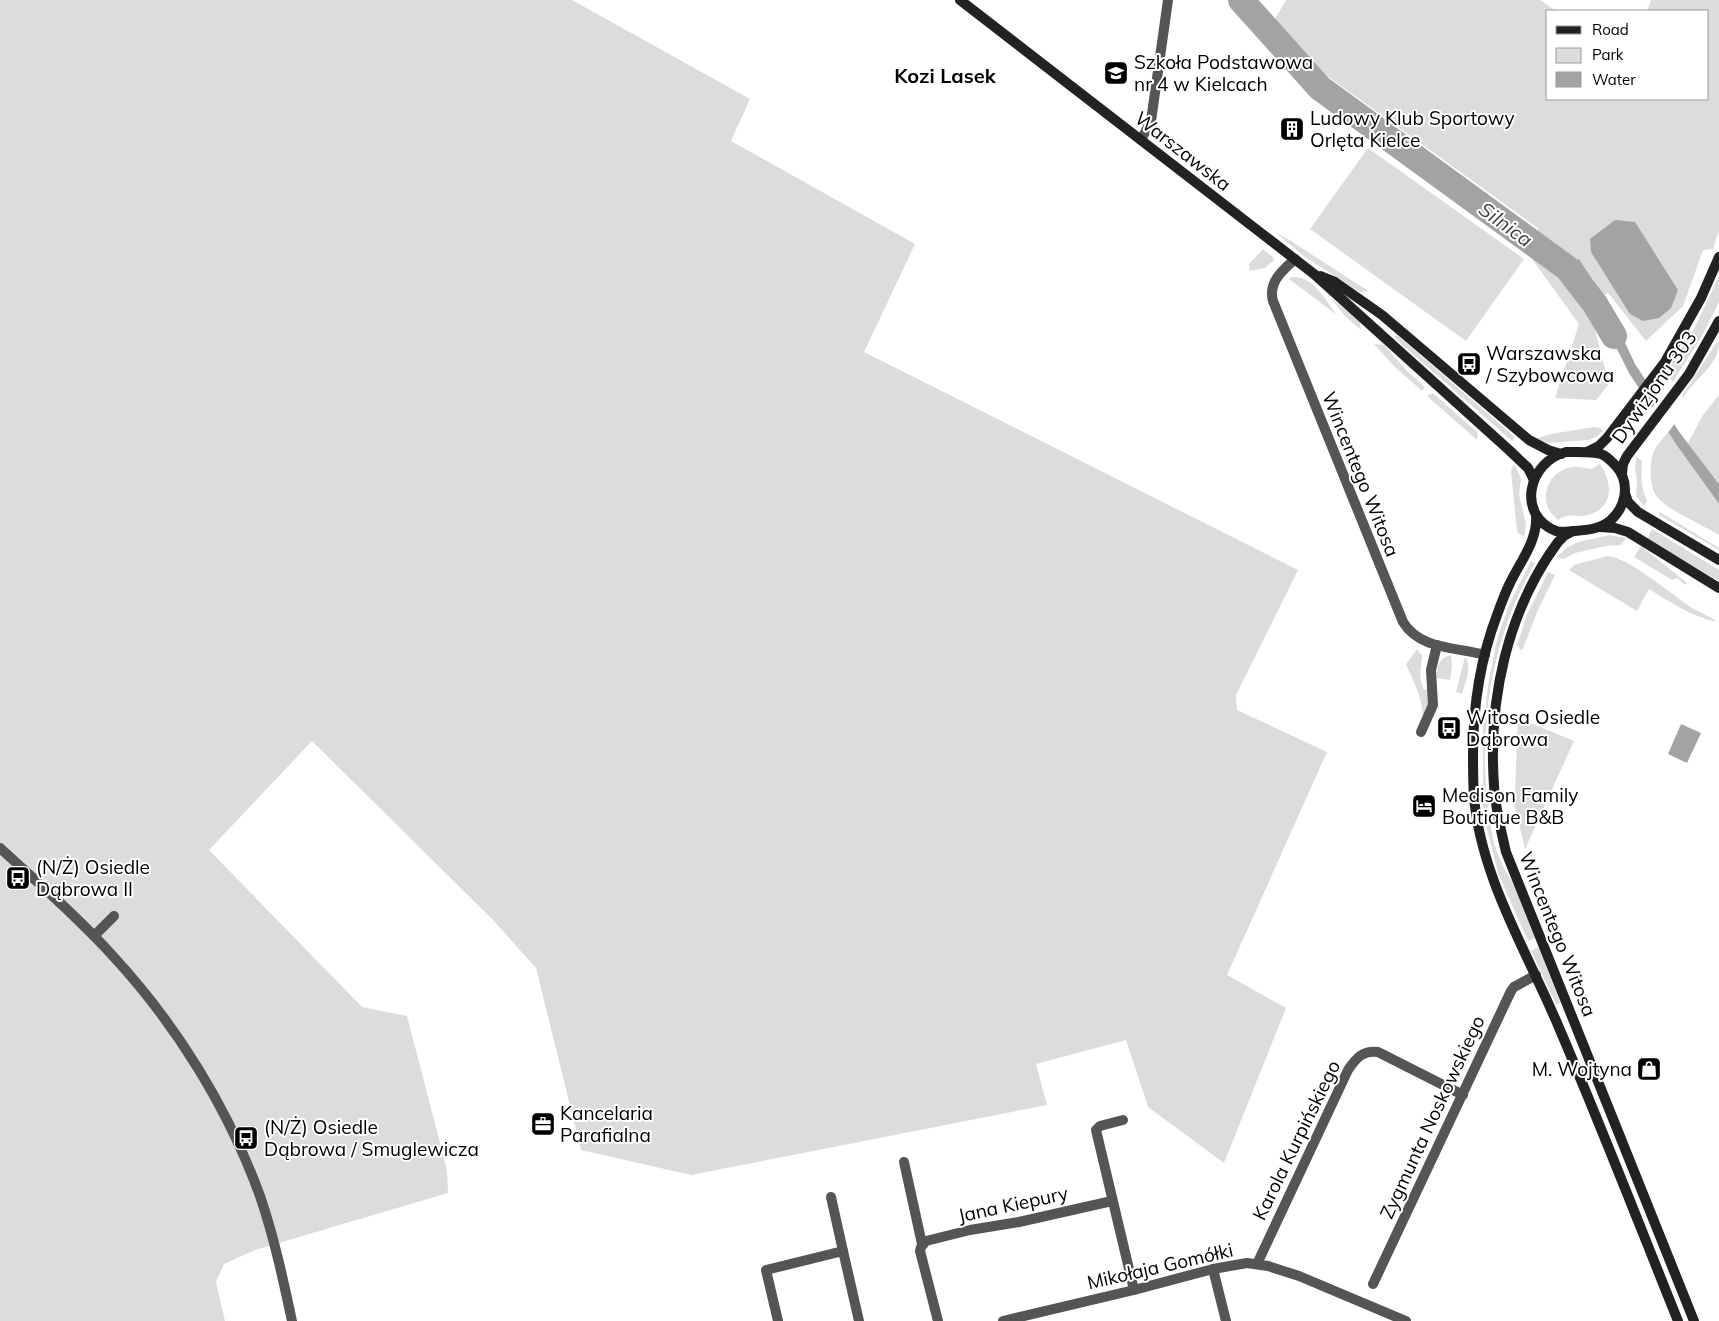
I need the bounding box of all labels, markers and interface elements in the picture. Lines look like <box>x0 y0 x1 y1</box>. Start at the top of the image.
legend <box>1546 10 1709 100</box>
text: Road <box>1592 20 1629 39</box>
text: Park <box>1592 45 1624 64</box>
place label: Szkoła Podstawowa nr 4 w Kielcach <box>1134 50 1313 96</box>
school or university icon: Szkoła Podstawowa nr 4 w Kielcach <box>1103 60 1129 86</box>
district label: Kozi Lasek <box>894 63 997 88</box>
text: Water <box>1592 70 1636 89</box>
street label: Warszawska <box>1130 106 1236 196</box>
place label: Ludowy Klub Sportowy Orlęta Kielce <box>1310 106 1514 152</box>
building icon: Ludowy Klub Sportowy Orlęta Kielce <box>1279 116 1305 142</box>
water label: Silnica <box>1474 196 1538 252</box>
street label: Dywizjonu 303 <box>1606 326 1702 448</box>
place label: Warszawska / Szybowcowa <box>1485 341 1614 387</box>
bus stop icon: Warszawska / Szybowcowa <box>1456 351 1482 377</box>
street label: Wincentego Witosa <box>1317 388 1405 560</box>
place label: Witosa Osiedle Dąbrowa <box>1466 705 1600 751</box>
bus stop icon: Witosa Osiedle Dąbrowa <box>1436 715 1462 741</box>
place label: Medison Family Boutique B&B <box>1442 783 1578 829</box>
hotel icon: Medison Family Boutique B&B <box>1411 793 1437 819</box>
street label: Wincentego Witosa <box>1514 848 1602 1020</box>
place label: (N/Ż) Osiedle Dąbrowa II <box>36 855 150 901</box>
bus stop icon: (N/Ż) Osiedle Dąbrowa II <box>5 865 31 891</box>
street label: Zygmunta Noskowskiego <box>1374 1012 1490 1222</box>
street label: Karola Kurpińskiego <box>1247 1056 1345 1224</box>
shop icon: M. Wojtyna <box>1636 1056 1662 1082</box>
place label: M. Wojtyna <box>1532 1057 1632 1081</box>
place label: Kancelaria Parafialna <box>560 1101 653 1147</box>
office icon: Kancelaria Parafialna <box>530 1111 556 1137</box>
place label: (N/Ż) Osiedle Dąbrowa / Smuglewicza <box>264 1115 479 1161</box>
bus stop icon: (N/Ż) Osiedle Dąbrowa / Smuglewicza <box>233 1125 259 1151</box>
street label: Jana Kiepury <box>956 1181 1070 1227</box>
street label: Mikołaja Gomółki <box>1085 1238 1235 1294</box>

